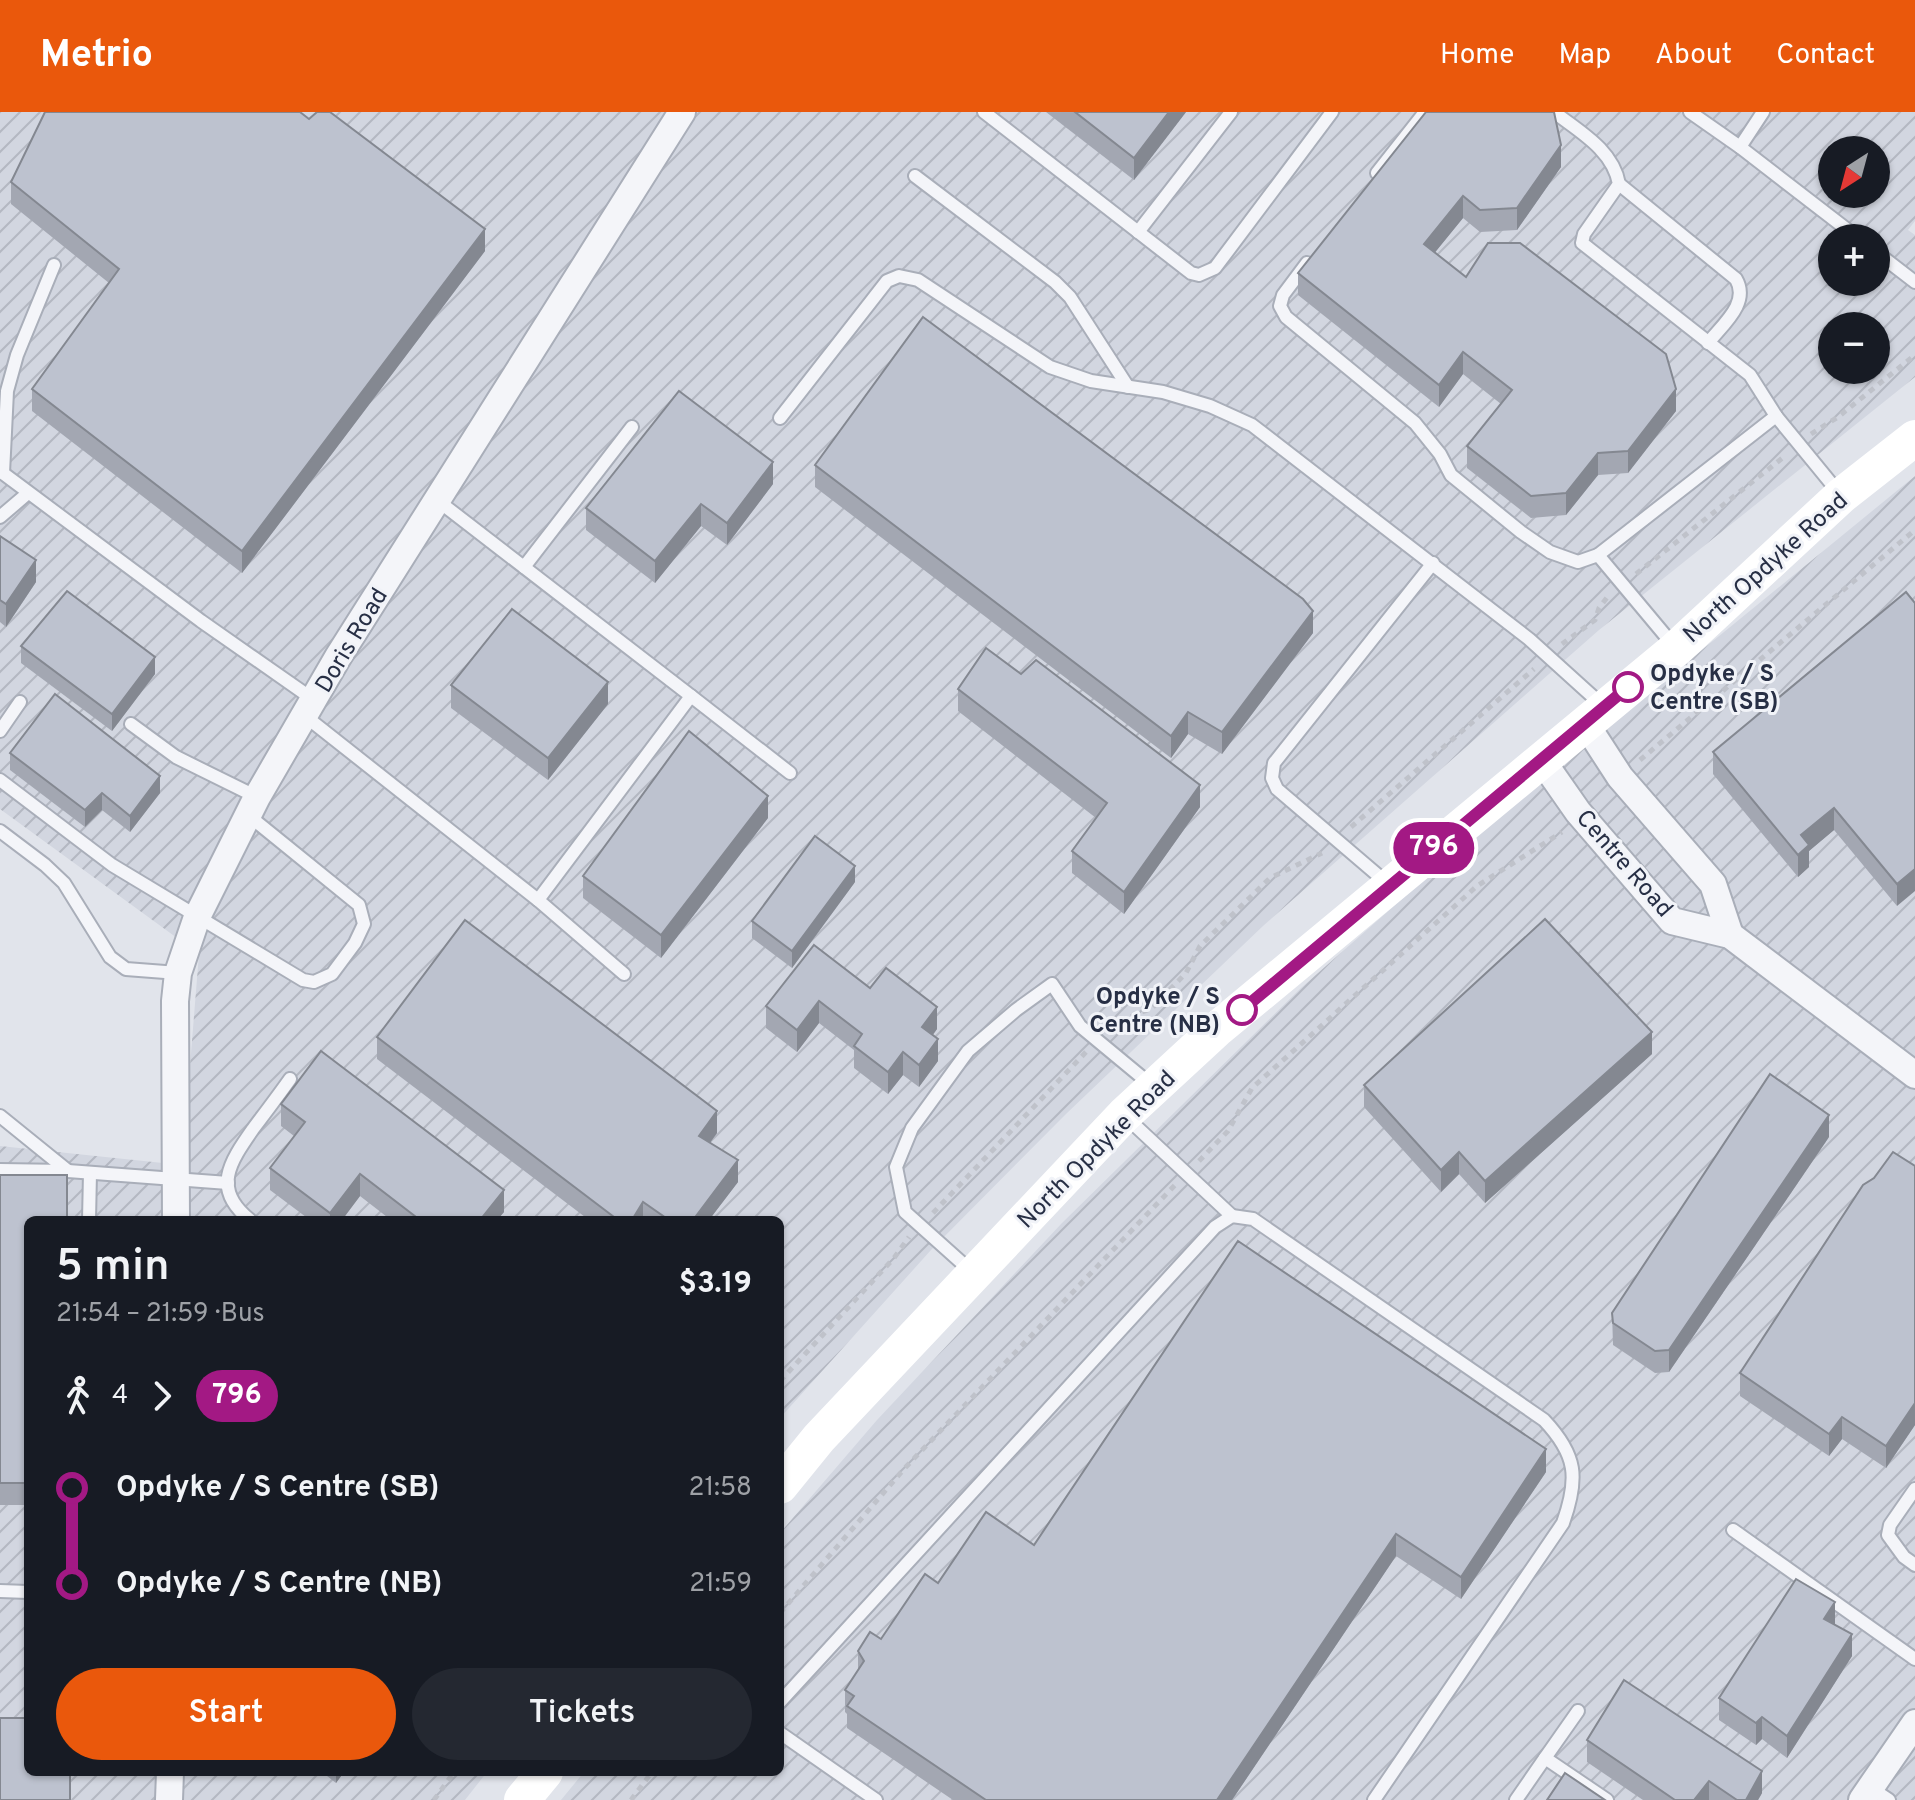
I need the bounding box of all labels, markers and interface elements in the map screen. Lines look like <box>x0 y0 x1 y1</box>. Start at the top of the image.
text: Metrio <box>40 32 153 81</box>
text: Home <box>1440 38 1514 74</box>
text: Map <box>1558 38 1611 74</box>
text: About <box>1655 38 1732 74</box>
text: Contact <box>1776 38 1875 74</box>
north arrow <box>1818 136 1890 208</box>
map controls <box>1818 136 1890 384</box>
button: + <box>1818 224 1890 296</box>
button: − <box>1818 312 1890 384</box>
street label: North Opdyke Road <box>1678 487 1855 650</box>
street label: Doris Road <box>310 583 396 699</box>
place label: Opdyke / S Centre (SB) <box>1650 660 1778 718</box>
marker: Opdyke / S Centre (SB) <box>1613 672 1643 702</box>
street label: Centre Road <box>1569 804 1678 924</box>
line badge: 796 <box>1388 822 1480 874</box>
text: 796 <box>1409 830 1459 866</box>
place label: Opdyke / S Centre (NB) <box>1089 983 1220 1041</box>
marker: Opdyke / S Centre (NB) <box>1227 995 1257 1025</box>
street label: North Opdyke Road <box>1012 1065 1183 1236</box>
text: 5 min <box>56 1240 170 1296</box>
text: $3.19 <box>679 1266 752 1303</box>
text: 21:54 – 21:59 · Bus <box>56 1298 265 1331</box>
icon: walk <box>56 1374 100 1418</box>
icon: forward <box>140 1374 184 1418</box>
text: 796 <box>212 1378 262 1414</box>
text: 4 <box>112 1380 128 1413</box>
text: Opdyke / S Centre (SB) <box>116 1470 439 1507</box>
text: 21:58 <box>689 1472 752 1505</box>
text: Opdyke / S Centre (NB) <box>116 1566 442 1603</box>
text: 21:59 <box>689 1568 752 1601</box>
button: Start <box>56 1668 396 1760</box>
button: Tickets <box>412 1668 752 1760</box>

